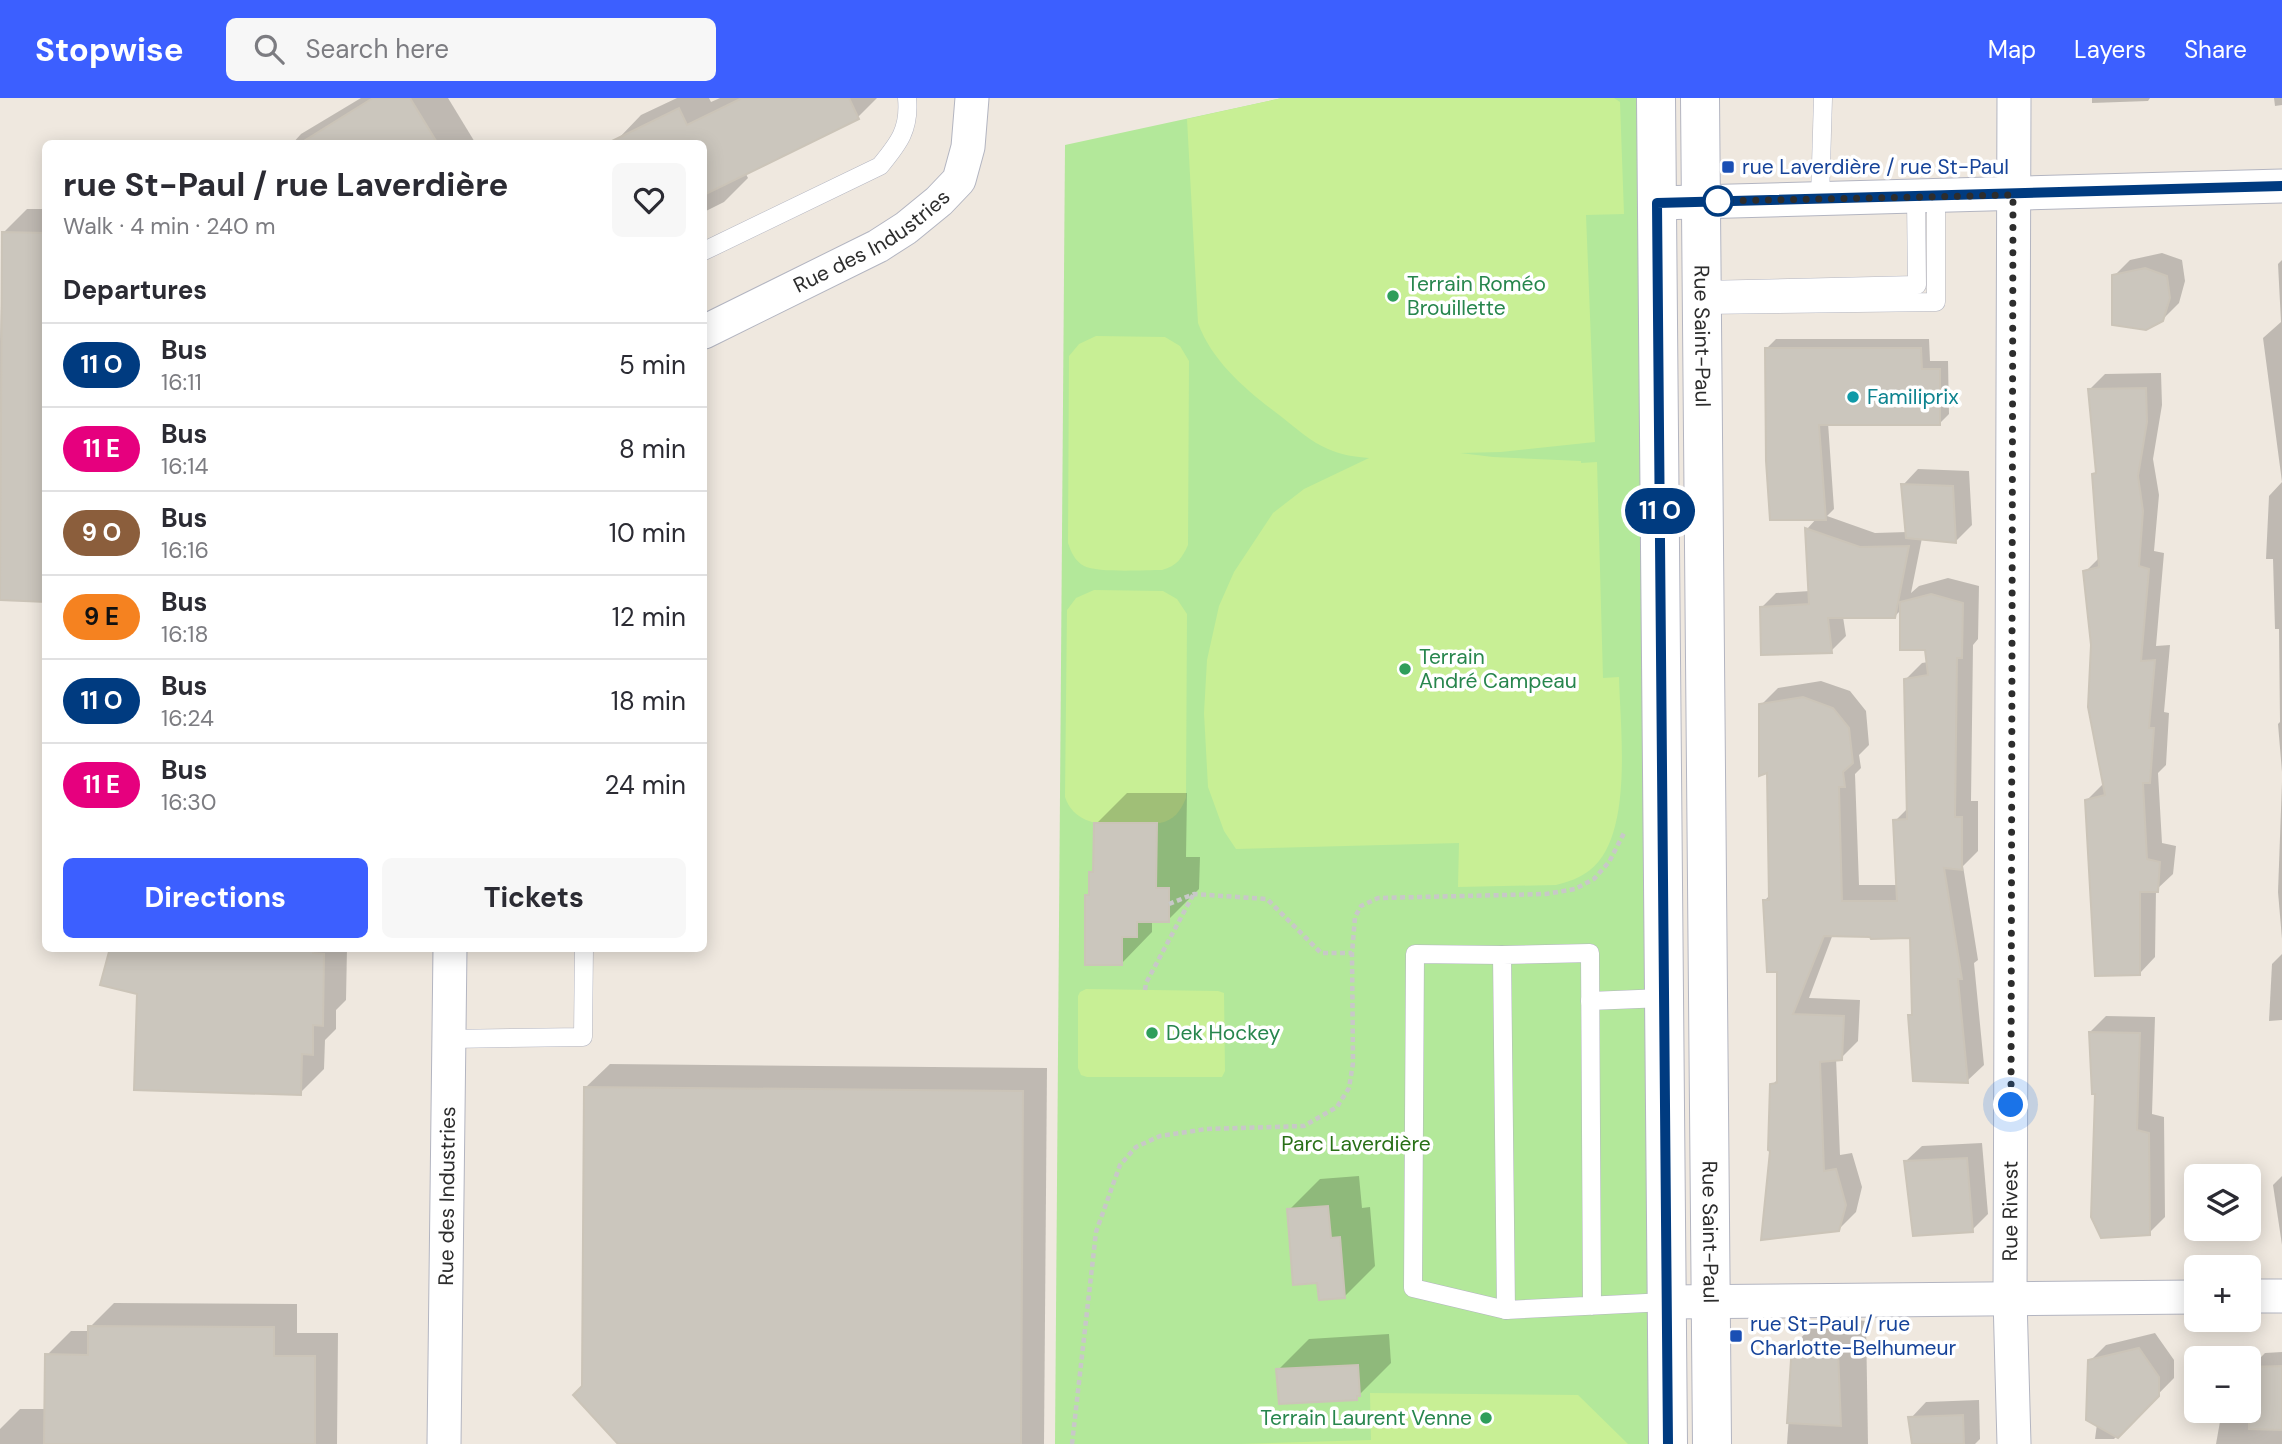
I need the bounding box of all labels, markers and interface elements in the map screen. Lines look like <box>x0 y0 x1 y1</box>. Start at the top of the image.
search box <box>226 18 716 81</box>
text: Stopwise <box>35 28 184 71</box>
icon: search <box>250 30 288 68</box>
text: Search here <box>306 32 449 66</box>
text: Map <box>1988 34 2036 65</box>
text: Layers <box>2074 34 2146 65</box>
text: Share <box>2184 34 2247 65</box>
place label: rue Laverdière / rue St-Paul <box>1742 153 2009 181</box>
marker: rue Laverdière / rue St-Paul <box>1720 159 1736 175</box>
text: rue St-Paul / rue Laverdière <box>63 163 508 206</box>
button: heart <box>612 163 686 237</box>
street label: Rue des Industries <box>789 184 956 300</box>
unlabelled marker <box>1703 186 1733 216</box>
text: Walk · 4 min · 240 m <box>63 211 275 241</box>
street label: Rue Saint-Paul <box>1687 265 1717 407</box>
place label: Terrain Roméo Brouillette <box>1407 270 1546 322</box>
text: Departures <box>63 273 207 307</box>
marker: Terrain Roméo Brouillette <box>1385 288 1401 304</box>
text: Bus <box>161 333 207 367</box>
text: 5 min <box>619 348 686 382</box>
text: 11 O <box>81 349 122 380</box>
text: 16:11 <box>161 367 202 397</box>
place label: Familiprix <box>1867 383 1959 411</box>
marker: Familiprix <box>1845 389 1861 405</box>
text: Bus <box>161 417 207 451</box>
text: 8 min <box>619 432 686 466</box>
text: 11 E <box>83 433 120 464</box>
text: 16:14 <box>161 451 208 481</box>
line badge: 11 O <box>1611 488 1709 534</box>
text: 11 O <box>1639 495 1681 526</box>
text: Bus <box>161 501 207 535</box>
text: 10 min <box>609 516 686 550</box>
text: 9 O <box>82 517 121 548</box>
text: 16:16 <box>161 535 209 565</box>
text: Bus <box>161 585 207 619</box>
text: 12 min <box>612 600 686 634</box>
text: 9 E <box>84 601 119 632</box>
text: 16:18 <box>161 619 208 649</box>
place label: Terrain André Campeau <box>1419 643 1577 695</box>
marker: Terrain André Campeau <box>1397 661 1413 677</box>
text: Bus <box>161 669 207 703</box>
text: 18 min <box>611 684 686 718</box>
text: 11 O <box>81 685 122 716</box>
text: 16:24 <box>161 703 214 733</box>
text: Bus <box>161 753 207 787</box>
text: 24 min <box>604 768 686 802</box>
text: 11 E <box>83 769 120 800</box>
text: 16:30 <box>161 787 217 817</box>
button: Directions <box>63 858 368 938</box>
button: Tickets <box>382 858 686 938</box>
place label: Dek Hockey <box>1166 1019 1281 1047</box>
marker: Dek Hockey <box>1144 1025 1160 1041</box>
your location <box>1993 1087 2028 1122</box>
street label: Rue des Industries <box>432 1106 462 1286</box>
park label: Parc Laverdière <box>1281 1130 1431 1158</box>
street label: Rue Saint-Paul <box>1695 1161 1725 1303</box>
street label: Rue Rivest <box>1996 1161 2024 1261</box>
map controls <box>2184 1164 2261 1423</box>
button: layers <box>2184 1164 2261 1241</box>
button: + <box>2184 1255 2261 1332</box>
place label: rue St-Paul / rue Charlotte-Belhumeur <box>1750 1310 1957 1362</box>
marker: rue St-Paul / rue Charlotte-Belhumeur <box>1728 1328 1744 1344</box>
button: − <box>2184 1346 2261 1423</box>
place label: Terrain Laurent Venne <box>1260 1404 1472 1432</box>
marker: Terrain Laurent Venne <box>1478 1410 1494 1426</box>

